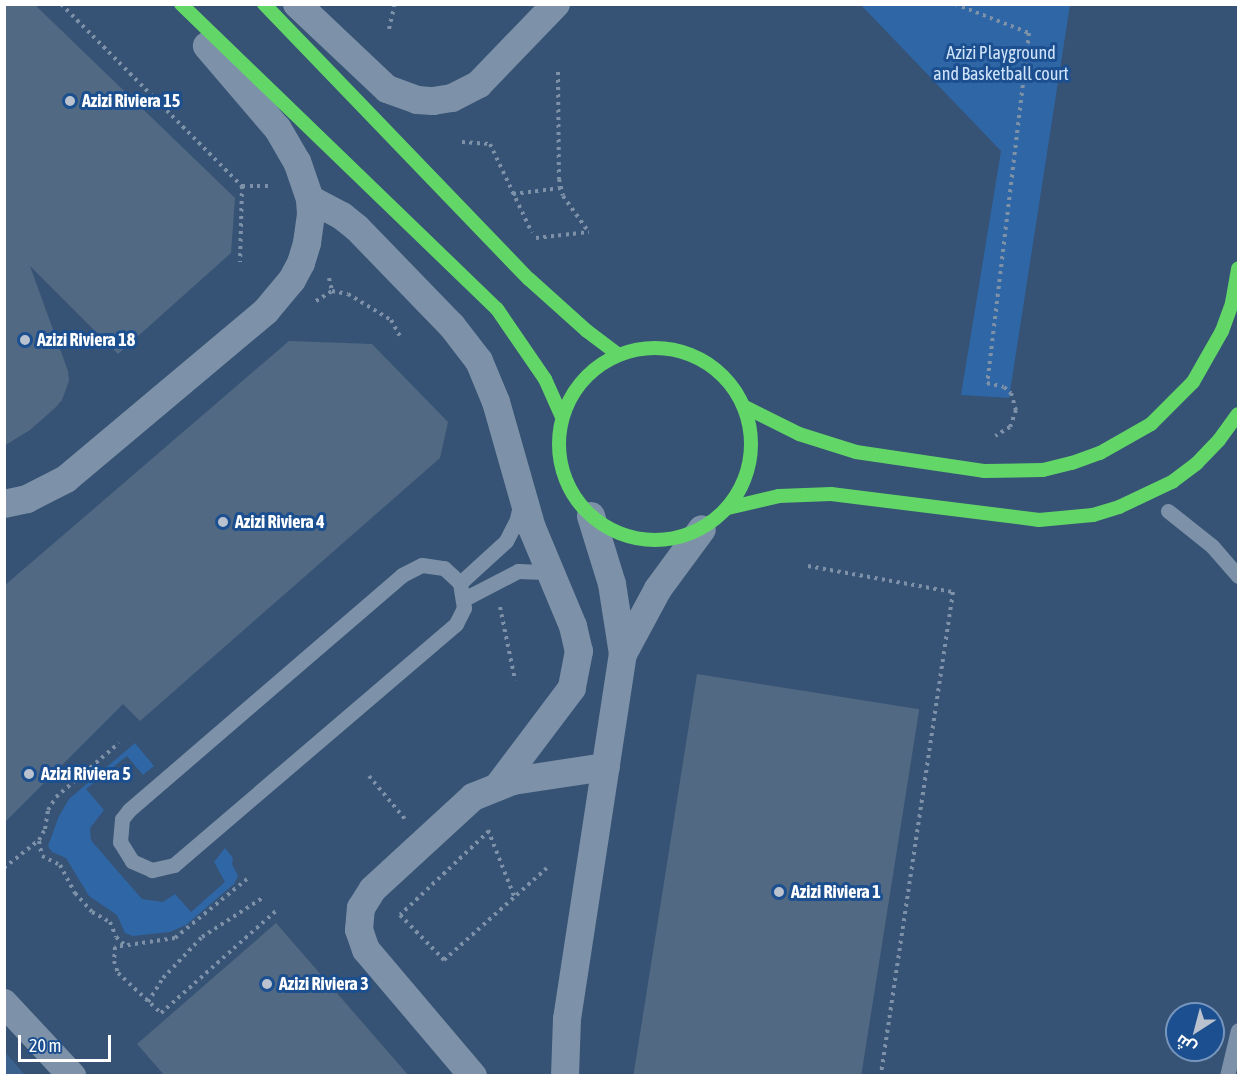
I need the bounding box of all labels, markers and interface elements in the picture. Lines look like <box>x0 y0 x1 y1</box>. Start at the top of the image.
park label: Azizi Playground and Basketball court <box>933 43 1069 86</box>
place label: Azizi Riviera 15 <box>82 90 180 112</box>
marker: Azizi Riviera 15 <box>63 94 77 108</box>
place label: Azizi Riviera 18 <box>37 329 135 351</box>
marker: Azizi Riviera 18 <box>18 333 32 347</box>
place label: Azizi Riviera 4 <box>235 511 325 533</box>
marker: Azizi Riviera 4 <box>216 515 230 529</box>
place label: Azizi Riviera 5 <box>41 763 131 785</box>
marker: Azizi Riviera 5 <box>22 767 36 781</box>
place label: Azizi Riviera 1 <box>791 881 881 903</box>
marker: Azizi Riviera 1 <box>772 885 786 899</box>
place label: Azizi Riviera 3 <box>279 973 369 995</box>
marker: Azizi Riviera 3 <box>260 977 274 991</box>
north arrow <box>1165 1002 1225 1062</box>
scale bar <box>21 1023 114 1061</box>
text: ش <box>1172 1032 1199 1058</box>
text: 20 m <box>29 1035 61 1056</box>

